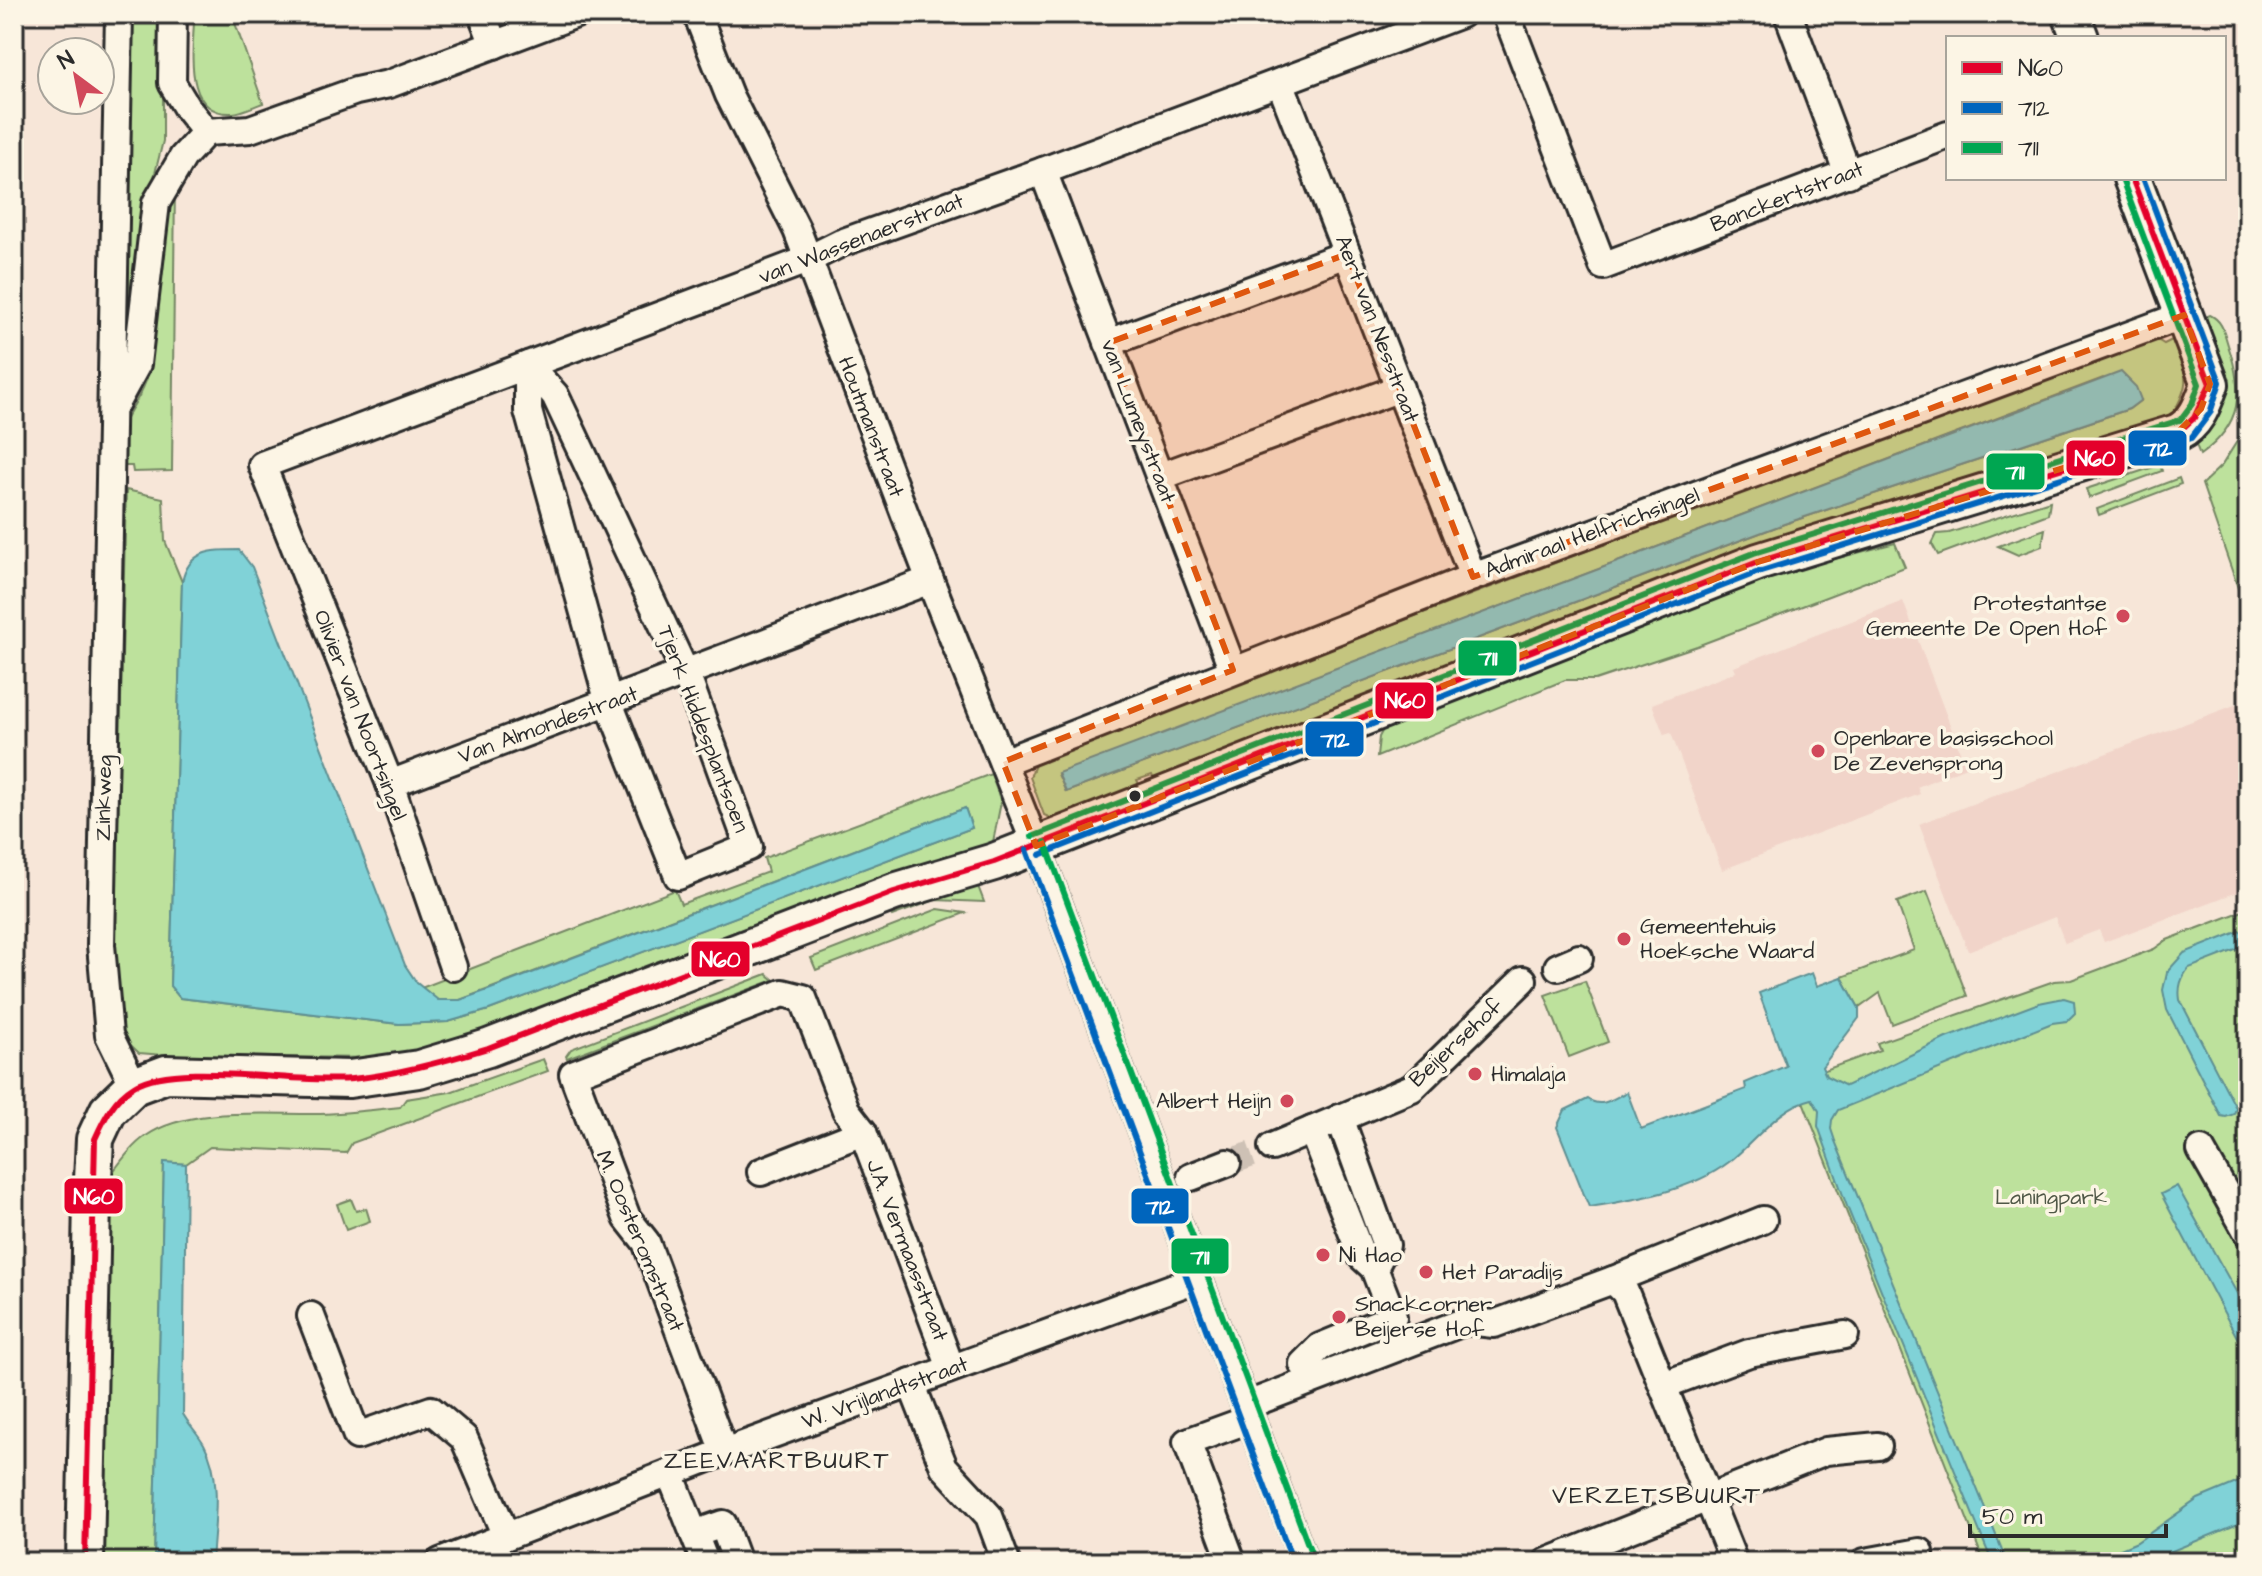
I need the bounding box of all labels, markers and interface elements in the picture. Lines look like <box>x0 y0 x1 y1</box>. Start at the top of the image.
north arrow <box>36 36 116 116</box>
legend <box>1946 36 2226 180</box>
text: N <box>52 43 80 77</box>
text: N60 <box>2018 52 2063 86</box>
text: 712 <box>2018 92 2050 126</box>
text: 711 <box>2018 132 2039 166</box>
street label: Banckertstraat <box>1706 154 1868 240</box>
street label: van Wassenaerstraat <box>754 185 968 293</box>
street label: Aert van Nesstraat <box>1327 231 1427 427</box>
street label: van Lumeystraat <box>1092 335 1184 508</box>
street label: Houtmanstraat <box>830 352 912 502</box>
line badge: 712 <box>2127 429 2188 467</box>
text: 712 <box>2143 434 2173 465</box>
line badge: N60 <box>2065 439 2126 477</box>
text: N60 <box>2074 444 2116 475</box>
line badge: 711 <box>1985 452 2046 491</box>
text: 711 <box>2004 457 2025 488</box>
street label: Admiraal Helfrichsingel <box>1480 480 1704 587</box>
place label: Protestantse Gemeente De Open Hof <box>1866 588 2108 644</box>
street label: Olivier van Noortsingel <box>305 605 414 825</box>
marker: Protestantse Gemeente De Open Hof <box>2114 607 2132 625</box>
street label: Tjerk Hiddesplantsoen <box>649 621 757 837</box>
line badge: 711 <box>1457 639 1518 677</box>
text: 711 <box>1477 643 1498 674</box>
street label: Van Almondestraat <box>454 678 642 772</box>
line badge: N60 <box>1374 681 1435 720</box>
text: N60 <box>1384 686 1426 717</box>
line badge: 712 <box>1304 720 1365 758</box>
place label: Openbare basisschool De Zevensprong <box>1834 723 2053 780</box>
text: 712 <box>1320 725 1350 756</box>
marker: Openbare basisschool De Zevensprong <box>1809 742 1827 760</box>
street label: Zinkweg <box>88 755 121 841</box>
unlabelled marker <box>1127 788 1143 804</box>
place label: Gemeentehuis Hoeksche Waard <box>1640 911 1814 967</box>
marker: Gemeentehuis Hoeksche Waard <box>1615 930 1633 948</box>
line badge: N60 <box>690 940 751 978</box>
text: N60 <box>699 945 741 976</box>
street label: Beijersehof <box>1402 991 1510 1095</box>
place label: Himalaja <box>1491 1059 1566 1090</box>
marker: Himalaja <box>1466 1065 1484 1083</box>
place label: Albert Heijn <box>1156 1086 1271 1117</box>
marker: Albert Heijn <box>1278 1092 1296 1110</box>
street label: M. Oosteromstraat <box>588 1146 692 1336</box>
street label: J.A. Vermaasstraat <box>858 1155 956 1345</box>
line badge: N60 <box>63 1177 124 1215</box>
text: N60 <box>73 1182 115 1213</box>
park label: Laningpark <box>1995 1182 2108 1214</box>
line badge: 712 <box>1130 1187 1190 1225</box>
text: 712 <box>1145 1192 1175 1223</box>
line badge: 711 <box>1170 1237 1230 1275</box>
place label: Ni Hao <box>1339 1240 1402 1271</box>
text: 711 <box>1189 1242 1210 1273</box>
marker: Ni Hao <box>1314 1246 1332 1264</box>
place label: Het Paradijs <box>1442 1257 1563 1288</box>
marker: Het Paradijs <box>1417 1263 1435 1281</box>
place label: Snackcorner Beijerse Hof <box>1355 1289 1492 1345</box>
marker: Snackcorner Beijerse Hof <box>1330 1308 1348 1326</box>
street label: W. Vrijlandtstraat <box>797 1348 973 1437</box>
district label: ZEEVAARTBUURT <box>663 1444 891 1478</box>
district label: VERZETSBUURT <box>1552 1479 1762 1513</box>
scale bar <box>1970 1488 2166 1538</box>
text: 50 m <box>1982 1500 2043 1534</box>

